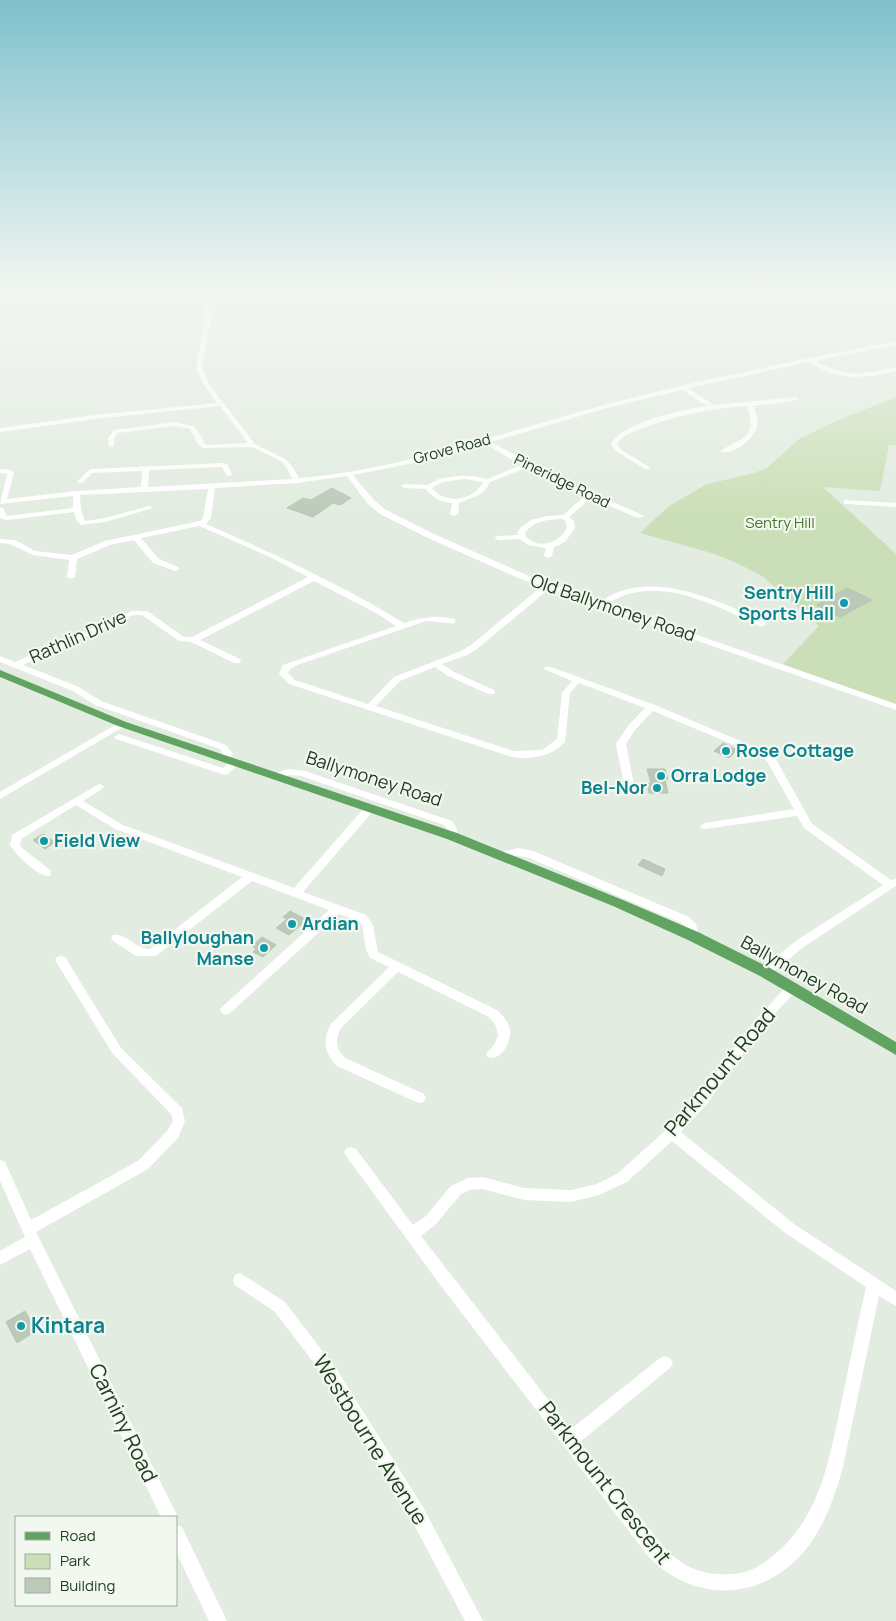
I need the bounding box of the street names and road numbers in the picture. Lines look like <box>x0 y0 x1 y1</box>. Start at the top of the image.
street label: Grove Road <box>411 428 493 469</box>
street label: Pineridge Road <box>511 448 614 513</box>
street label: Old Ballymoney Road <box>528 568 699 647</box>
street label: Rathlin Drive <box>25 604 130 668</box>
street label: Ballymoney Road <box>303 745 445 811</box>
street label: Ballymoney Road <box>737 929 872 1019</box>
street label: Parkmount Road <box>657 1001 781 1141</box>
street label: Westbourne Avenue <box>307 1349 435 1530</box>
street label: Carniny Road <box>83 1359 165 1487</box>
street label: Parkmount Crescent <box>533 1395 678 1570</box>

